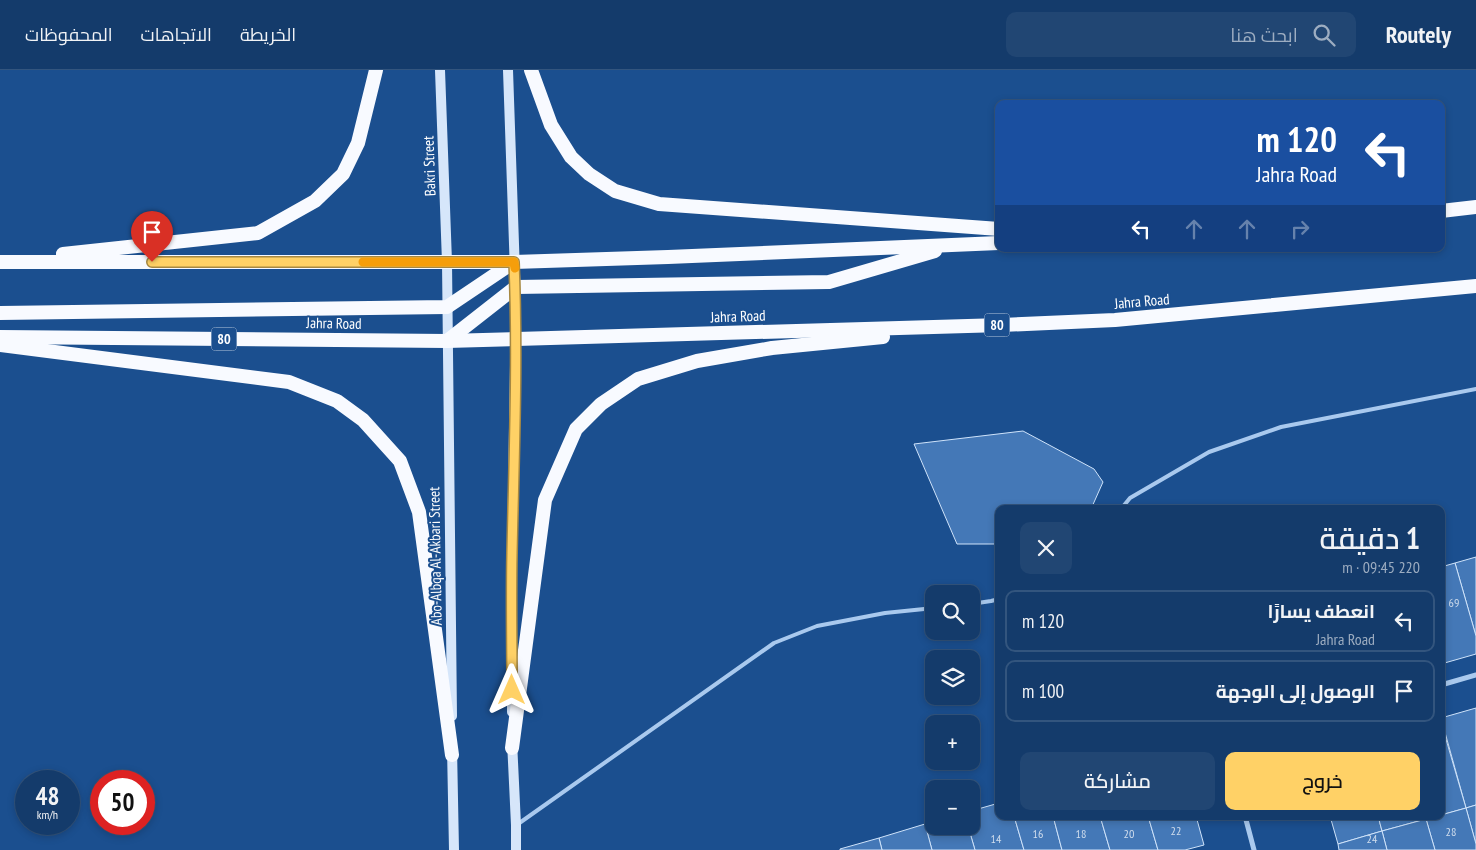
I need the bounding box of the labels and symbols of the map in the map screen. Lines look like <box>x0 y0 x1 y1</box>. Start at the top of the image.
street label: Bakri Street <box>418 135 440 197</box>
pin <box>131 211 173 262</box>
street label: Jahra Road <box>1113 289 1170 313</box>
street label: Jahra Road <box>709 306 766 326</box>
street label: Jahra Road <box>305 313 362 333</box>
road number: 80 <box>984 314 1010 336</box>
road number: 80 <box>212 328 236 350</box>
street label: Abo-Albqa Al-Akbari Street <box>424 487 446 625</box>
house number: 69 <box>1449 595 1459 610</box>
position arrow <box>485 663 537 715</box>
speed limit sign: 50 <box>90 770 155 835</box>
house number: 22 <box>1171 823 1181 838</box>
house number: 28 <box>1446 824 1456 839</box>
house number: 16 <box>1033 826 1043 841</box>
house number: 18 <box>1076 826 1086 841</box>
house number: 20 <box>1124 826 1134 841</box>
house number: 14 <box>991 831 1002 846</box>
house number: 24 <box>1367 831 1378 846</box>

